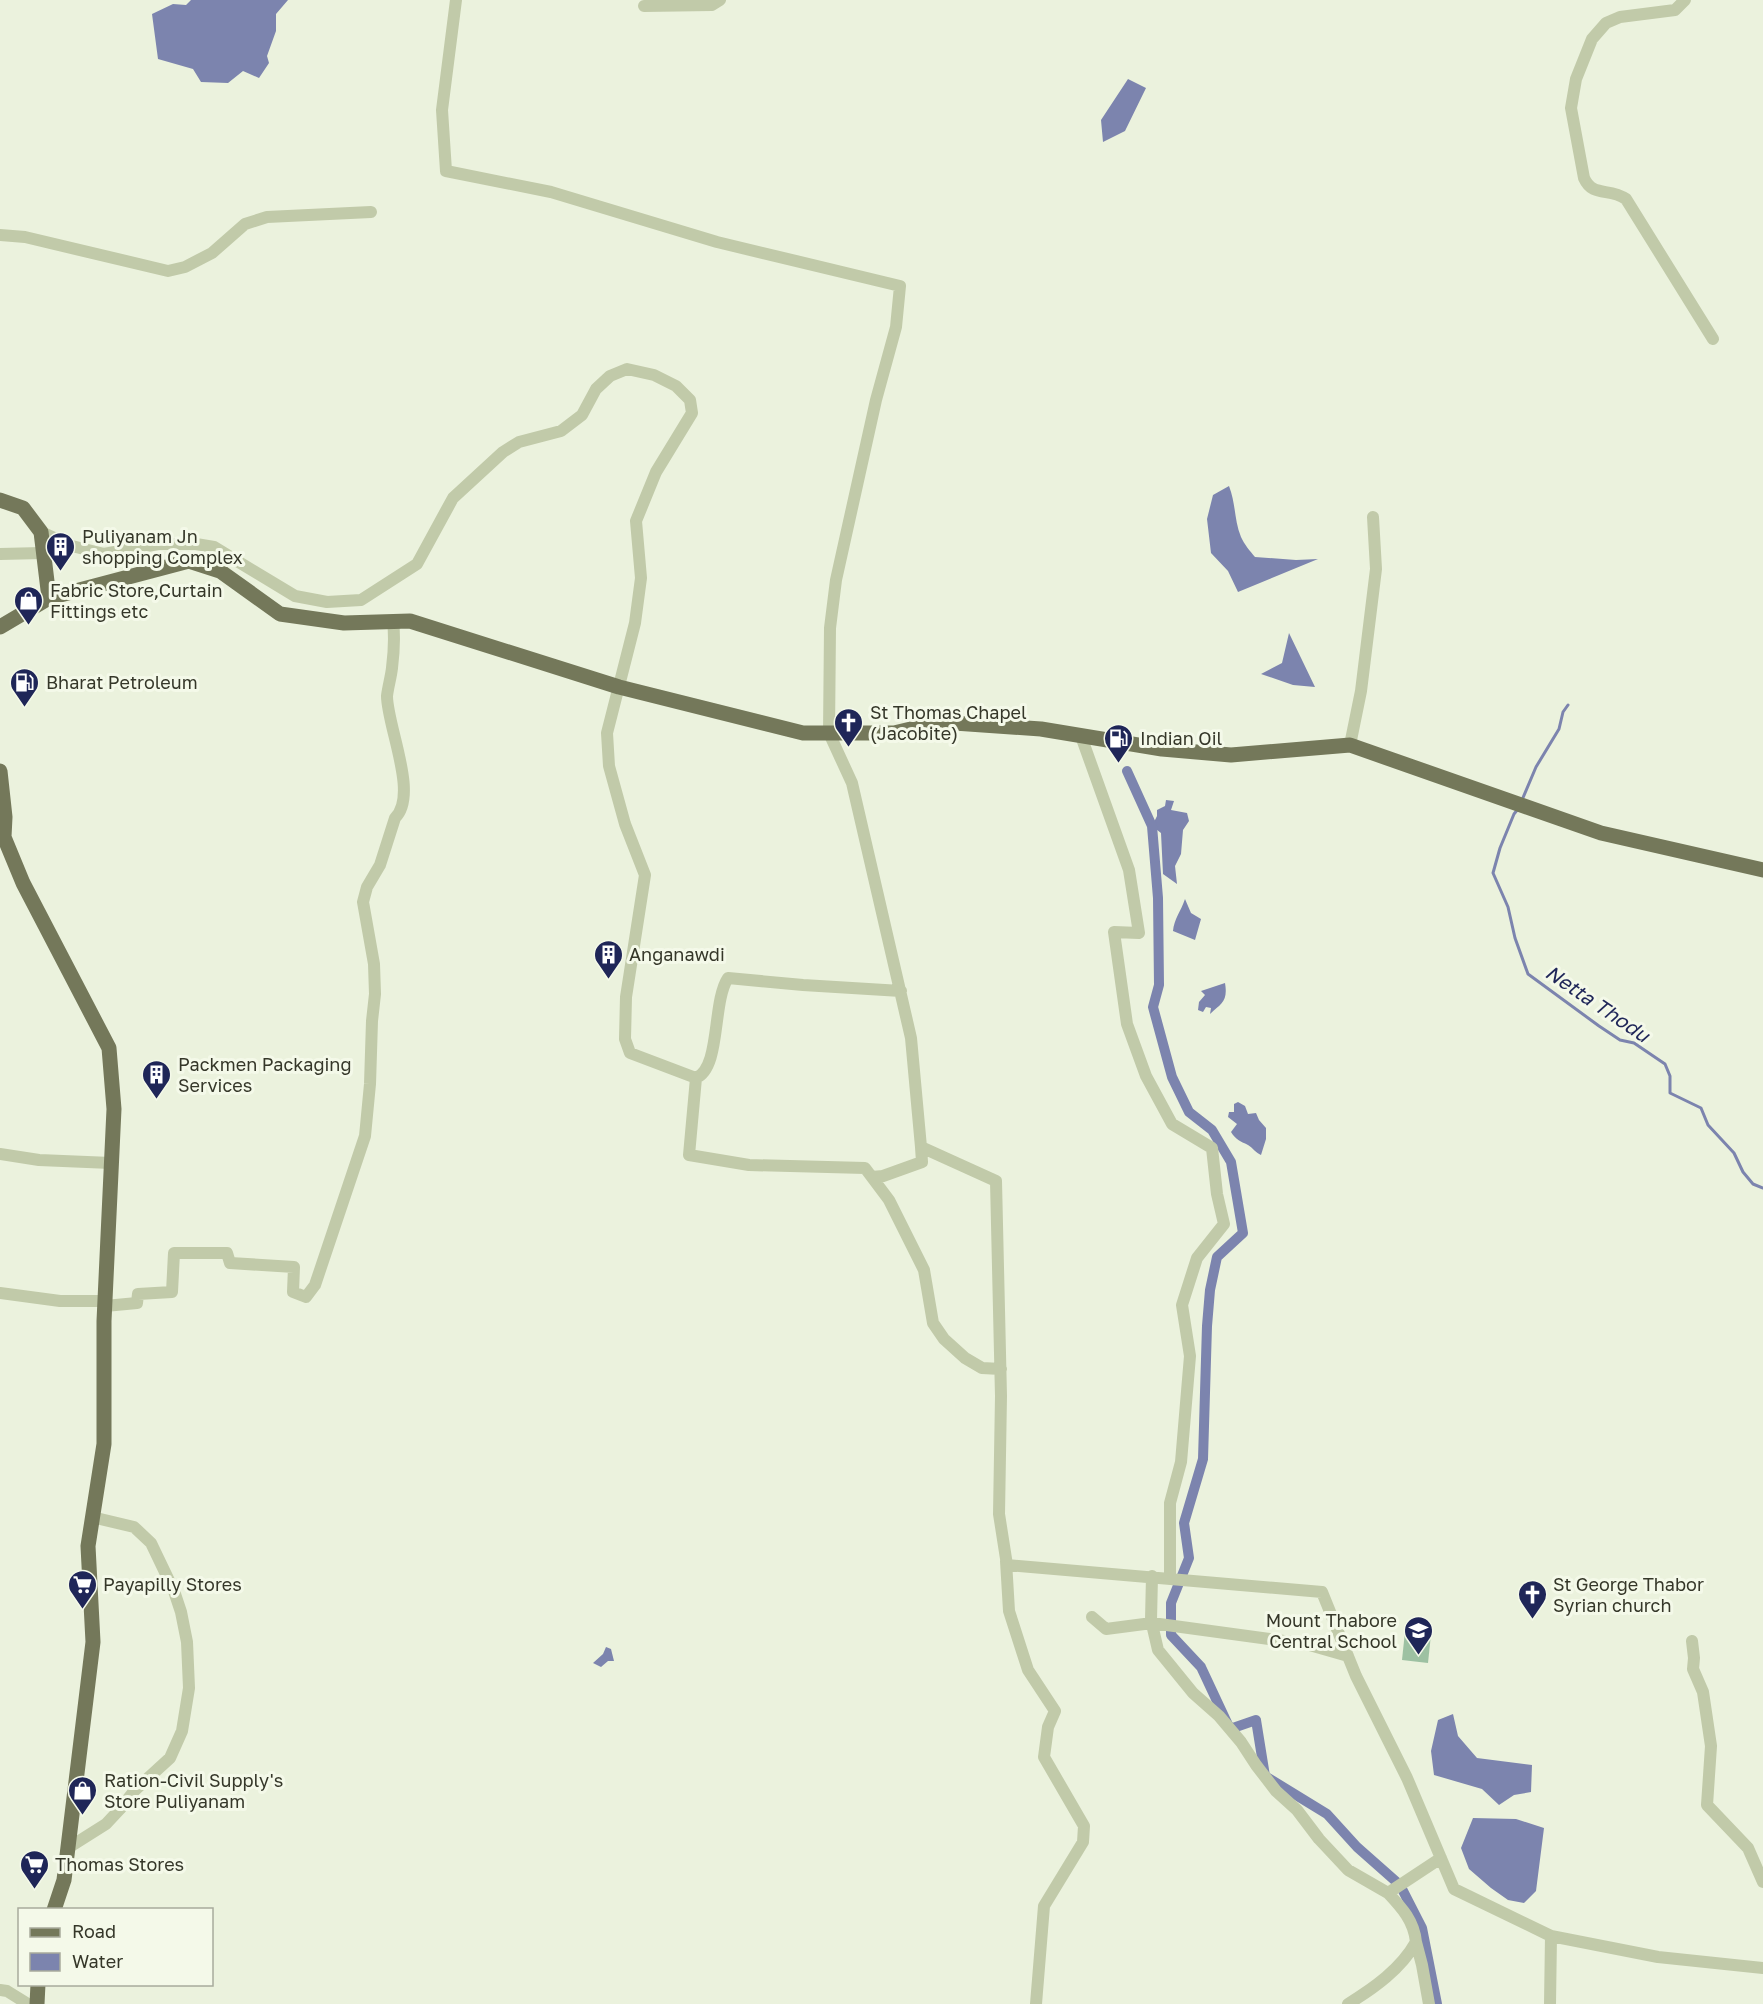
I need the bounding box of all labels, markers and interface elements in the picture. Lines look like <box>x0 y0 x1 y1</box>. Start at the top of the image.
place label: Puliyanam Jn shopping Complex <box>82 525 243 568</box>
building icon: Puliyanam Jn shopping Complex <box>45 530 77 572</box>
place label: Fabric Store,Curtain Fittings etc <box>50 579 223 622</box>
shop icon: Fabric Store,Curtain Fittings etc <box>13 584 45 626</box>
fuel station icon: Bharat Petroleum <box>9 666 41 708</box>
place label: Bharat Petroleum <box>46 671 198 693</box>
place label: St Thomas Chapel (Jacobite) <box>870 701 1027 744</box>
church icon: St Thomas Chapel (Jacobite) <box>833 706 865 748</box>
fuel station icon: Indian Oil <box>1103 722 1135 764</box>
place label: Indian Oil <box>1140 727 1222 749</box>
building icon: Anganawdi <box>592 938 624 980</box>
place label: Anganawdi <box>629 943 725 965</box>
water label: Netta Thodu <box>1542 959 1656 1048</box>
place label: Packmen Packaging Services <box>178 1053 351 1096</box>
building icon: Packmen Packaging Services <box>141 1058 173 1100</box>
supermarket icon: Payapilly Stores <box>66 1568 98 1610</box>
place label: Payapilly Stores <box>103 1573 242 1595</box>
place label: St George Thabor Syrian church <box>1553 1573 1704 1616</box>
church icon: St George Thabor Syrian church <box>1516 1578 1548 1620</box>
place label: Mount Thabore Central School <box>1266 1609 1397 1652</box>
school or university icon: Mount Thabore Central School <box>1402 1614 1434 1656</box>
place label: Ration-Civil Supply's Store Puliyanam <box>104 1769 283 1812</box>
shop icon: Ration-Civil Supply's Store Puliyanam <box>67 1774 99 1816</box>
supermarket icon: Thomas Stores <box>18 1848 50 1890</box>
place label: Thomas Stores <box>55 1853 184 1875</box>
legend <box>18 1908 213 1986</box>
text: Road <box>72 1920 116 1942</box>
text: Water <box>72 1950 123 1972</box>

